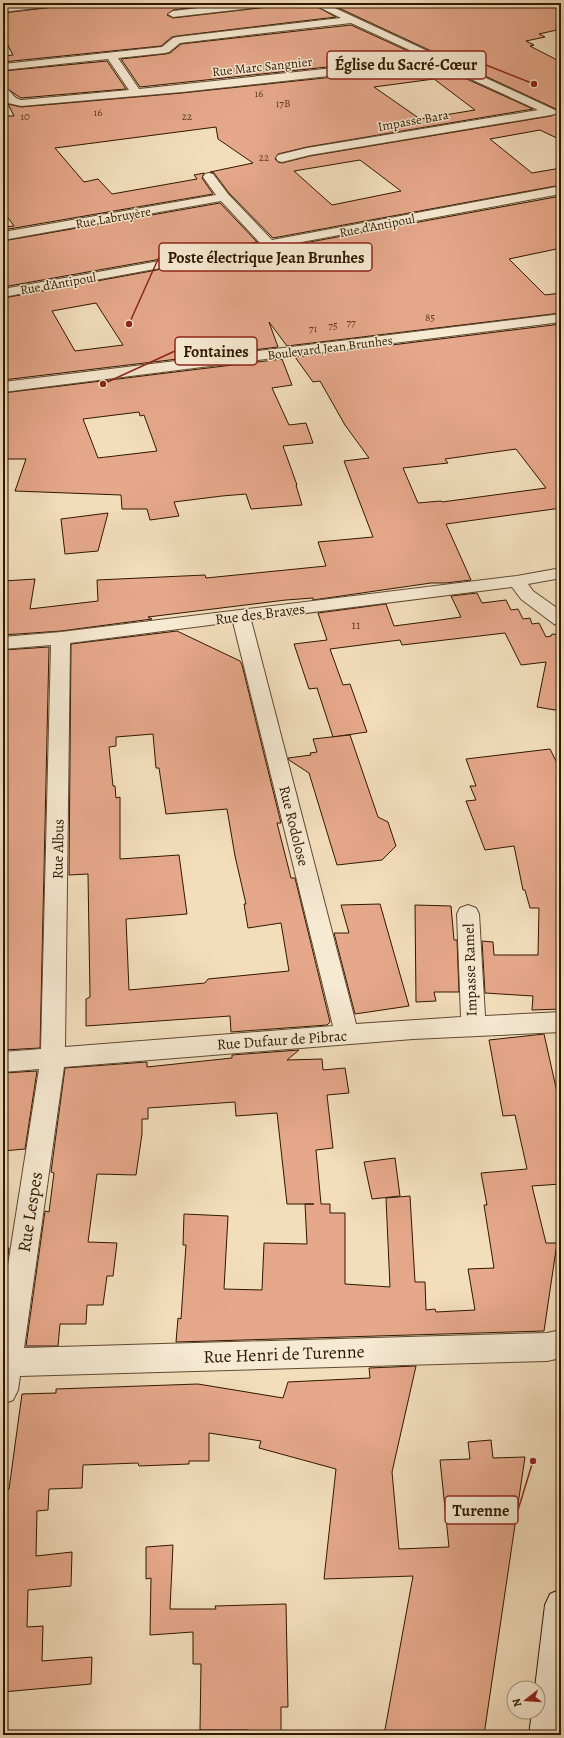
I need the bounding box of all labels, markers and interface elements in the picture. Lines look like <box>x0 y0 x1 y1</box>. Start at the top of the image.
callout: Église du Sacré-Cœur <box>327 51 486 79</box>
street label: Rue Marc Sangnier <box>211 53 313 80</box>
text: Église du Sacré-Cœur <box>335 54 478 76</box>
house number: 16 <box>255 86 263 101</box>
house number: 17B <box>276 96 290 111</box>
house number: 16 <box>94 105 102 120</box>
street label: Impasse Bara <box>376 106 450 135</box>
house number: 10 <box>20 109 30 124</box>
house number: 22 <box>182 109 192 124</box>
house number: 22 <box>259 150 269 165</box>
street label: Rue Labruyère <box>74 202 152 232</box>
street label: Rue d'Antipoul <box>338 210 416 241</box>
callout: Poste électrique Jean Brunhes <box>159 243 372 271</box>
text: Poste électrique Jean Brunhes <box>167 247 365 269</box>
street label: Rue d'Antipoul <box>19 268 97 299</box>
house number: 85 <box>425 310 435 325</box>
house number: 77 <box>346 315 356 330</box>
house number: 75 <box>328 318 338 333</box>
house number: 71 <box>309 321 317 336</box>
street label: Boulevard Jean Brunhes <box>266 331 394 364</box>
callout: Fontaines <box>175 337 257 365</box>
text: Fontaines <box>183 341 249 363</box>
street label: Rue des Braves <box>214 599 306 629</box>
house number: 11 <box>352 616 361 633</box>
street label: Rue Rodolose <box>274 784 314 869</box>
street label: Rue Albus <box>47 819 69 879</box>
street label: Impasse Ramel <box>458 923 482 1017</box>
street label: Rue Dufaur de Pibrac <box>216 1025 348 1055</box>
street label: Rue Lespes <box>12 1170 48 1254</box>
street label: Rue Henri de Turenne <box>203 1339 365 1369</box>
callout: Turenne <box>445 1496 518 1524</box>
text: Turenne <box>453 1500 509 1522</box>
north arrow <box>506 1680 546 1720</box>
text: N <box>509 1697 525 1709</box>

